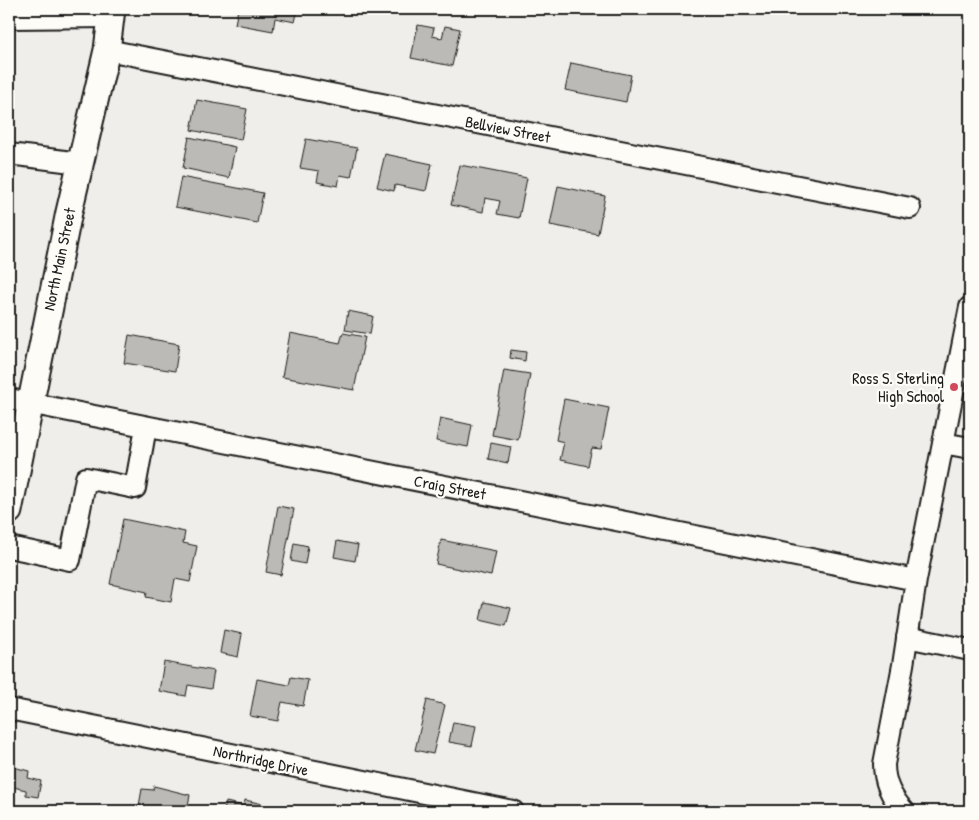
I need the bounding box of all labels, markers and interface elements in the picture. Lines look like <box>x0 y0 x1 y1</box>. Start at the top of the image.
street label: Bellview Street <box>464 110 553 148</box>
street label: North Main Street <box>37 205 81 312</box>
place label: Ross S. Sterling High School <box>852 367 945 407</box>
marker: Ross S. Sterling High School <box>948 381 960 393</box>
street label: Craig Street <box>412 469 488 505</box>
street label: Northridge Drive <box>211 739 311 781</box>

